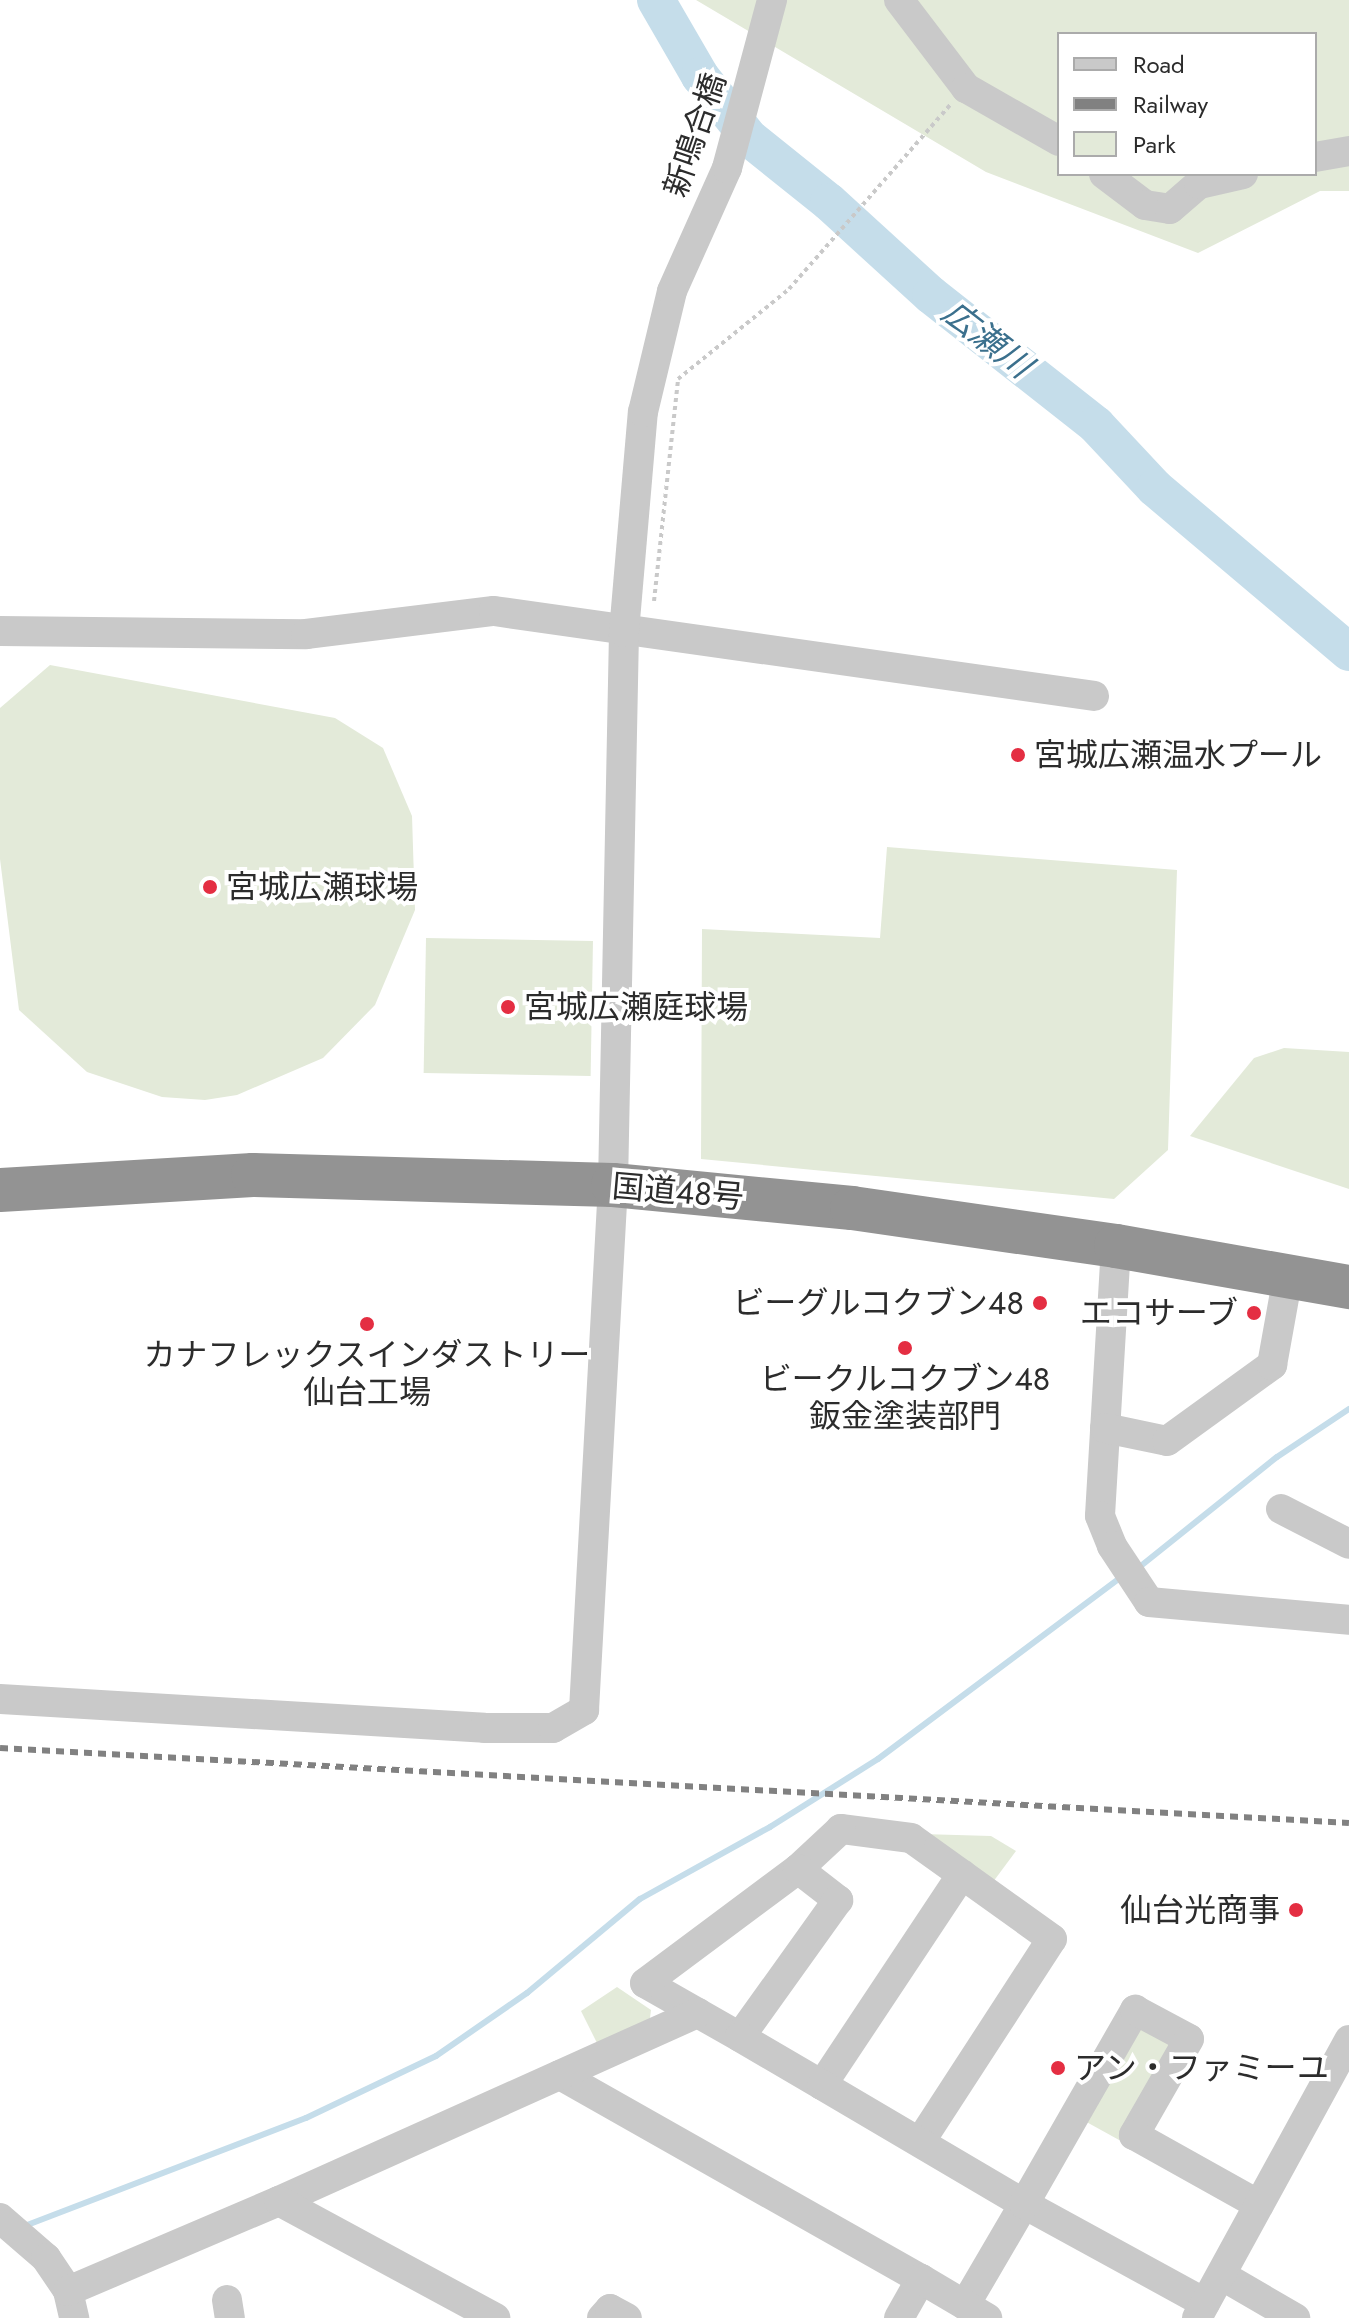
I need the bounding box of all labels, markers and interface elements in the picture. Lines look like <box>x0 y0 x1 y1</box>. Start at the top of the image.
legend <box>1057 32 1317 176</box>
text: Road <box>1133 47 1185 82</box>
street label: 新鳴合橋 <box>656 68 734 202</box>
text: Railway <box>1133 87 1208 122</box>
text: Park <box>1133 127 1176 162</box>
water label: 広瀬川 <box>934 292 1040 386</box>
place label: 宮城広瀬温水プール <box>1034 736 1322 774</box>
marker: 宮城広瀬温水プール <box>1009 746 1027 764</box>
place label: 宮城広瀬球場 <box>226 868 418 906</box>
marker: 宮城広瀬球場 <box>201 878 219 896</box>
place label: 宮城広瀬庭球場 <box>524 988 748 1026</box>
marker: 宮城広瀬庭球場 <box>499 998 517 1016</box>
street label: 国道48号 <box>611 1167 745 1217</box>
place label: ビーグルコクブン48 <box>732 1284 1024 1322</box>
marker: ビーグルコクブン48 <box>1031 1294 1049 1312</box>
place label: エコサーブ <box>1078 1294 1238 1332</box>
marker: エコサーブ <box>1245 1304 1263 1322</box>
marker: カナフレックスインダストリー 仙台工場 <box>358 1315 376 1333</box>
place label: カナフレックスインダストリー 仙台工場 <box>143 1337 591 1412</box>
marker: ビークルコクブン48 鈑金塗装部門 <box>896 1339 914 1357</box>
place label: ビークルコクブン48 鈑金塗装部門 <box>759 1361 1051 1436</box>
place label: 仙台光商事 <box>1120 1891 1280 1929</box>
marker: 仙台光商事 <box>1287 1901 1305 1919</box>
place label: アン・ファミーユ <box>1074 2049 1330 2087</box>
marker: アン・ファミーユ <box>1049 2059 1067 2077</box>

